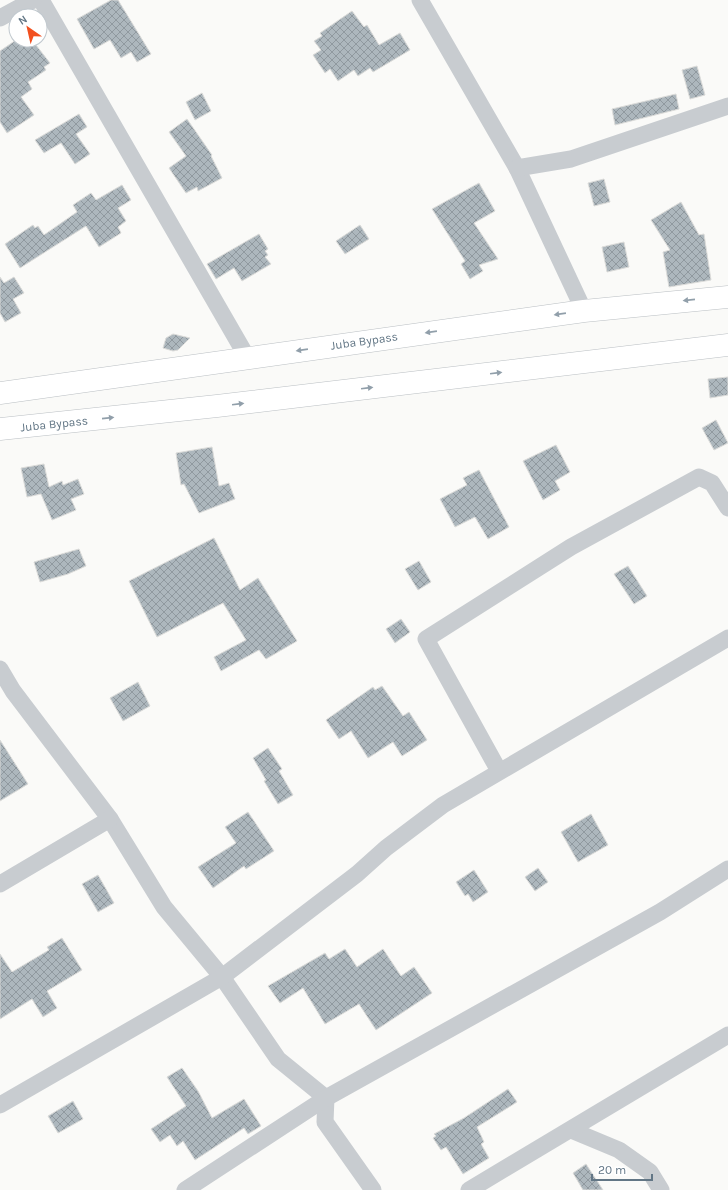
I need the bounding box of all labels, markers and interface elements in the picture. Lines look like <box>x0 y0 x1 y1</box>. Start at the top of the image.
north arrow <box>8 8 48 48</box>
text: N <box>16 13 30 28</box>
one-way arrow <box>683 297 695 304</box>
one-way arrow <box>554 311 566 317</box>
street label: Juba Bypass <box>329 329 399 353</box>
one-way arrow <box>425 329 437 335</box>
one-way arrow <box>296 347 308 353</box>
one-way arrow <box>490 369 502 376</box>
one-way arrow <box>361 385 373 391</box>
one-way arrow <box>232 401 244 407</box>
street label: Juba Bypass <box>19 413 89 435</box>
one-way arrow <box>102 415 114 421</box>
scale bar <box>592 1156 652 1182</box>
text: 20 m <box>598 1163 626 1177</box>

